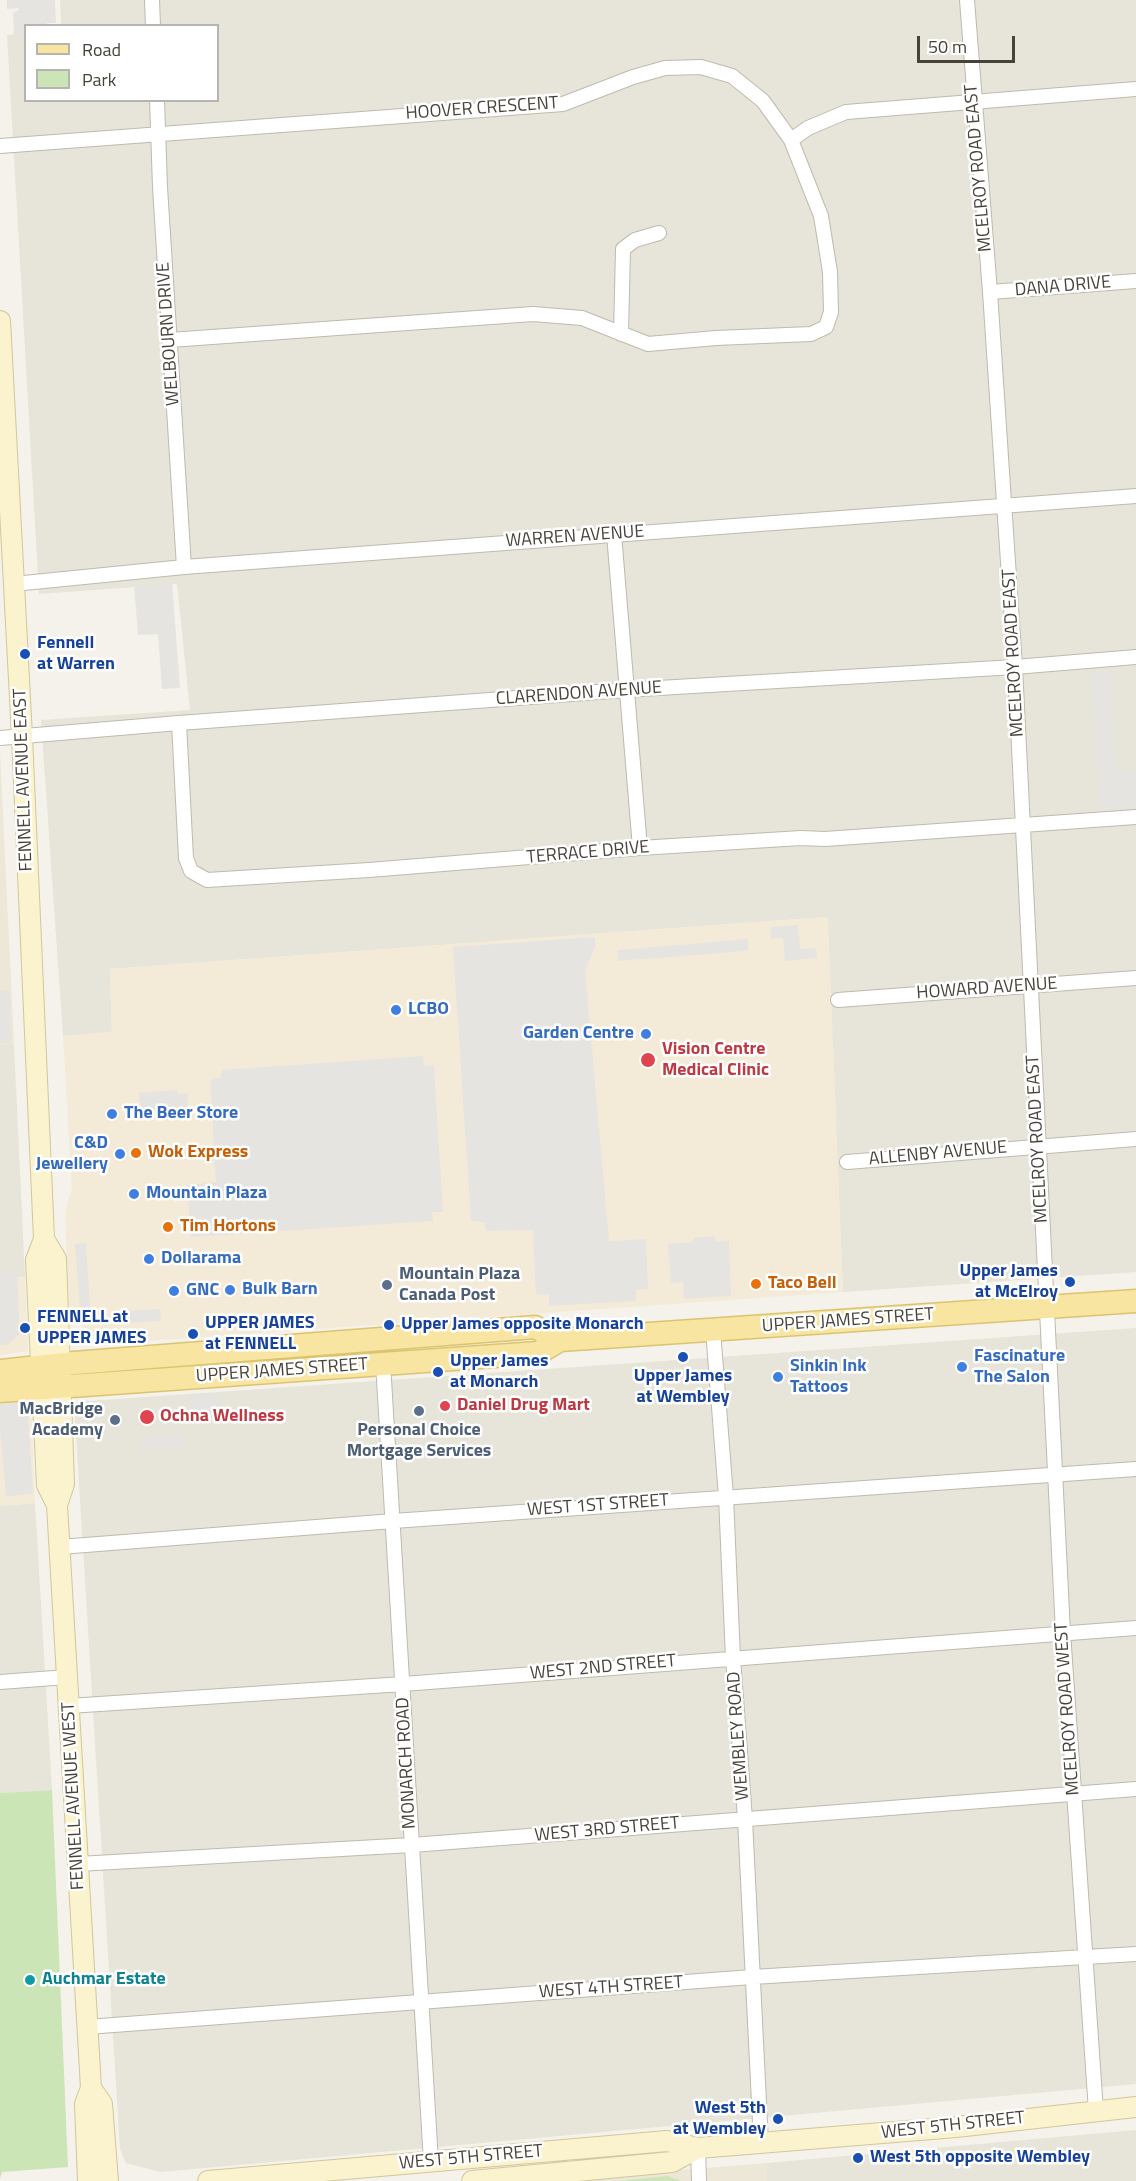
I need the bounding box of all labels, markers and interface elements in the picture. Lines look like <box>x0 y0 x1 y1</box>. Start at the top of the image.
legend <box>24 24 219 102</box>
scale bar <box>920 24 1018 62</box>
text: 50 m <box>928 33 967 60</box>
text: Road <box>82 36 121 63</box>
text: Park <box>82 66 116 93</box>
street label: MCELROY ROAD EAST <box>961 83 997 253</box>
street label: HOOVER CRESCENT <box>405 93 559 125</box>
street label: WELBOURN DRIVE <box>153 261 185 407</box>
street label: DANA DRIVE <box>1014 272 1112 302</box>
street label: WARREN AVENUE <box>505 521 645 553</box>
street label: MCELROY ROAD EAST <box>999 568 1029 738</box>
place label: Fennell at Warren <box>37 633 115 676</box>
marker: Fennell at Warren <box>18 647 32 661</box>
street label: CLARENDON AVENUE <box>495 677 663 711</box>
street label: FENNELL AVENUE EAST <box>10 688 38 872</box>
street label: TERRACE DRIVE <box>526 837 650 869</box>
street label: HOWARD AVENUE <box>916 973 1058 1005</box>
place label: LCBO <box>408 999 449 1021</box>
marker: LCBO <box>389 1003 403 1017</box>
place label: Garden Centre <box>523 1023 634 1045</box>
marker: Garden Centre <box>639 1027 653 1041</box>
place label: Vision Centre Medical Clinic <box>662 1039 769 1082</box>
marker: Vision Centre Medical Clinic <box>639 1051 657 1069</box>
street label: MCELROY ROAD EAST <box>1023 1054 1053 1224</box>
place label: The Beer Store <box>124 1103 238 1125</box>
marker: The Beer Store <box>105 1107 119 1121</box>
place label: C&D Jewellery <box>36 1133 108 1176</box>
street label: ALLENBY AVENUE <box>868 1137 1008 1171</box>
place label: Wok Express <box>148 1142 248 1164</box>
marker: Wok Express <box>129 1146 143 1160</box>
marker: C&D Jewellery <box>113 1147 127 1161</box>
place label: Mountain Plaza <box>146 1183 267 1205</box>
marker: Mountain Plaza <box>127 1187 141 1201</box>
place label: Tim Hortons <box>180 1216 276 1238</box>
marker: Tim Hortons <box>161 1220 175 1234</box>
place label: Dollarama <box>161 1248 241 1270</box>
marker: Dollarama <box>142 1252 156 1266</box>
place label: Upper James at McElroy <box>959 1261 1058 1304</box>
place label: Mountain Plaza Canada Post <box>399 1264 520 1306</box>
place label: Taco Bell <box>768 1273 837 1295</box>
marker: Upper James at McElroy <box>1063 1275 1077 1289</box>
marker: Taco Bell <box>749 1277 763 1291</box>
marker: Mountain Plaza Canada Post <box>380 1278 394 1292</box>
place label: Bulk Barn <box>242 1279 318 1301</box>
place label: GNC <box>186 1280 219 1302</box>
marker: Bulk Barn <box>223 1283 237 1297</box>
marker: GNC <box>167 1284 181 1298</box>
street label: UPPER JAMES STREET <box>761 1304 935 1338</box>
place label: FENNELL at UPPER JAMES <box>37 1307 147 1350</box>
place label: UPPER JAMES at FENNELL <box>205 1313 315 1356</box>
place label: Upper James opposite Monarch <box>401 1314 644 1336</box>
marker: Upper James opposite Monarch <box>382 1318 396 1332</box>
marker: FENNELL at UPPER JAMES <box>18 1321 32 1335</box>
marker: UPPER JAMES at FENNELL <box>186 1327 200 1341</box>
place label: Fascinature The Salon <box>974 1346 1065 1388</box>
marker: Upper James at Wembley <box>676 1350 690 1364</box>
place label: Upper James at Monarch <box>450 1351 549 1394</box>
street label: UPPER JAMES STREET <box>195 1354 369 1388</box>
place label: Sinkin Ink Tattoos <box>790 1356 867 1398</box>
marker: Fascinature The Salon <box>955 1360 969 1374</box>
marker: Upper James at Monarch <box>431 1365 445 1379</box>
place label: Upper James at Wembley <box>634 1366 732 1408</box>
marker: Sinkin Ink Tattoos <box>771 1370 785 1384</box>
place label: Daniel Drug Mart <box>457 1395 590 1417</box>
place label: MacBridge Academy <box>19 1399 103 1442</box>
marker: Daniel Drug Mart <box>438 1399 452 1413</box>
marker: Personal Choice Mortgage Services <box>412 1404 426 1418</box>
place label: Ochna Wellness <box>160 1406 284 1428</box>
marker: Ochna Wellness <box>138 1408 156 1426</box>
marker: MacBridge Academy <box>108 1413 122 1427</box>
place label: Personal Choice Mortgage Services <box>347 1420 491 1462</box>
street label: WEST 1ST STREET <box>526 1490 670 1522</box>
street label: MCELROY ROAD WEST <box>1051 1622 1085 1796</box>
street label: WEST 2ND STREET <box>529 1651 677 1685</box>
street label: WEMBLEY ROAD <box>724 1671 754 1801</box>
street label: MONARCH ROAD <box>393 1697 421 1829</box>
street label: FENNELL AVENUE WEST <box>58 1701 90 1891</box>
street label: WEST 3RD STREET <box>534 1813 680 1847</box>
place label: Auchmar Estate <box>42 1969 166 1991</box>
street label: WEST 4TH STREET <box>538 1972 684 2004</box>
marker: Auchmar Estate <box>23 1973 37 1987</box>
place label: West 5th at Wembley <box>673 2098 766 2140</box>
street label: WEST 5TH STREET <box>880 2108 1026 2144</box>
marker: West 5th at Wembley <box>771 2112 785 2126</box>
street label: WEST 5TH STREET <box>398 2141 544 2175</box>
place label: West 5th opposite Wembley <box>870 2147 1090 2169</box>
marker: West 5th opposite Wembley <box>851 2151 865 2165</box>

